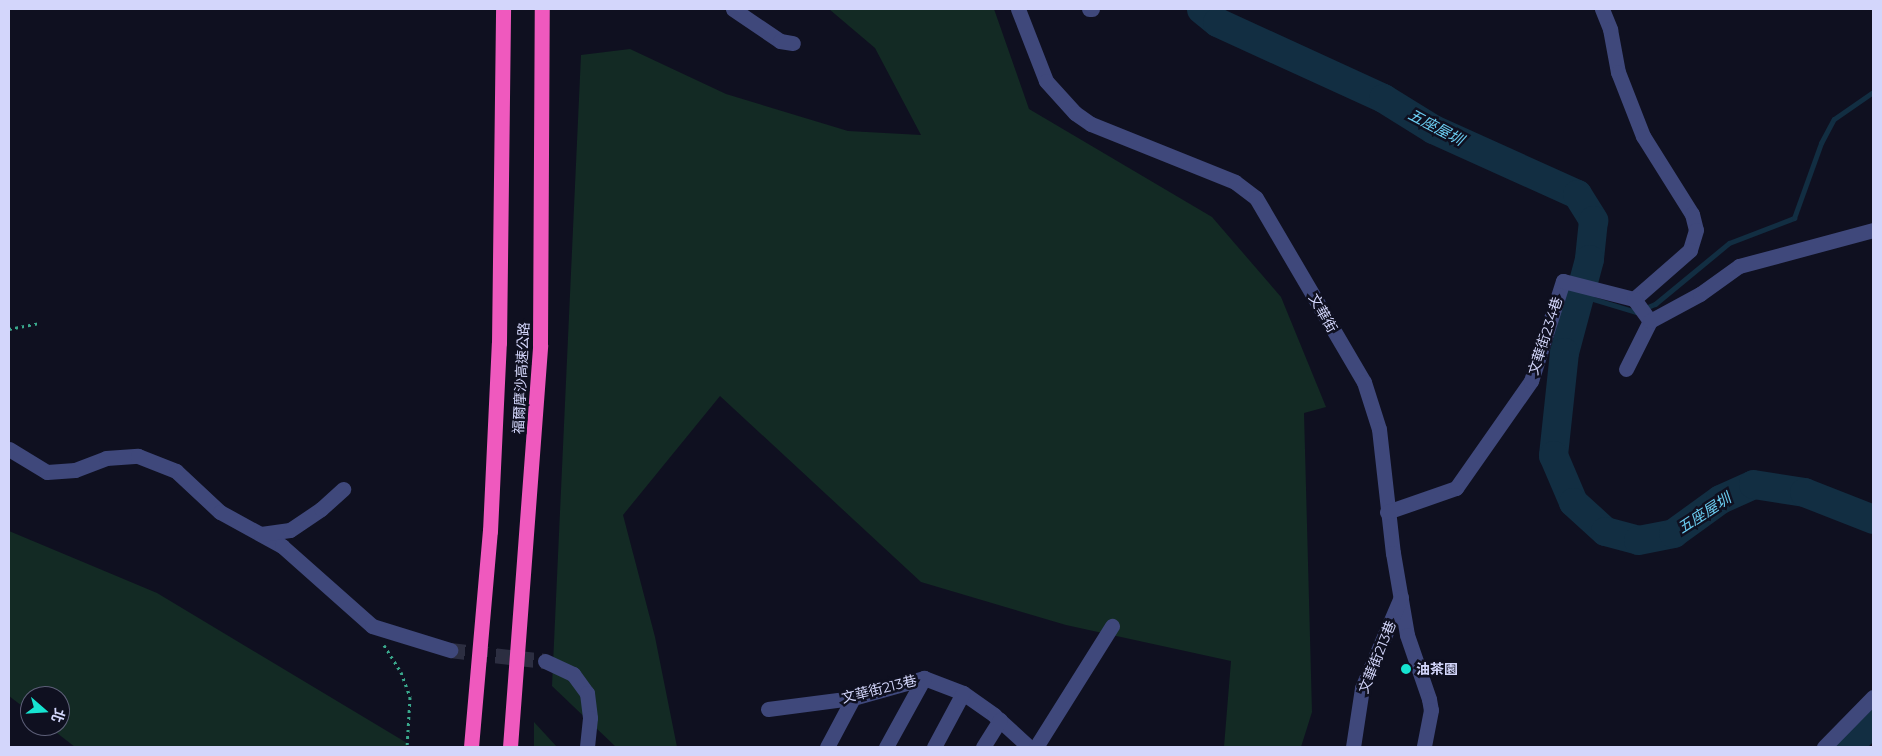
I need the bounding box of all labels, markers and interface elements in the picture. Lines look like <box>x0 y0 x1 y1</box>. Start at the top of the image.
water label: 五座屋圳 <box>1405 105 1467 149</box>
street label: 文華街 <box>1305 291 1341 335</box>
street label: 文華街234巷 <box>1524 295 1566 377</box>
street label: 福爾摩沙高速公路 <box>510 322 532 434</box>
water label: 五座屋圳 <box>1674 489 1734 537</box>
street label: 文華街213巷 <box>1355 618 1399 696</box>
place label: 油茶園 <box>1416 661 1458 677</box>
marker: 油茶園 <box>1400 663 1412 675</box>
street label: 文華街213巷 <box>840 672 918 706</box>
north arrow <box>20 686 70 736</box>
text: 北 <box>47 706 69 725</box>

